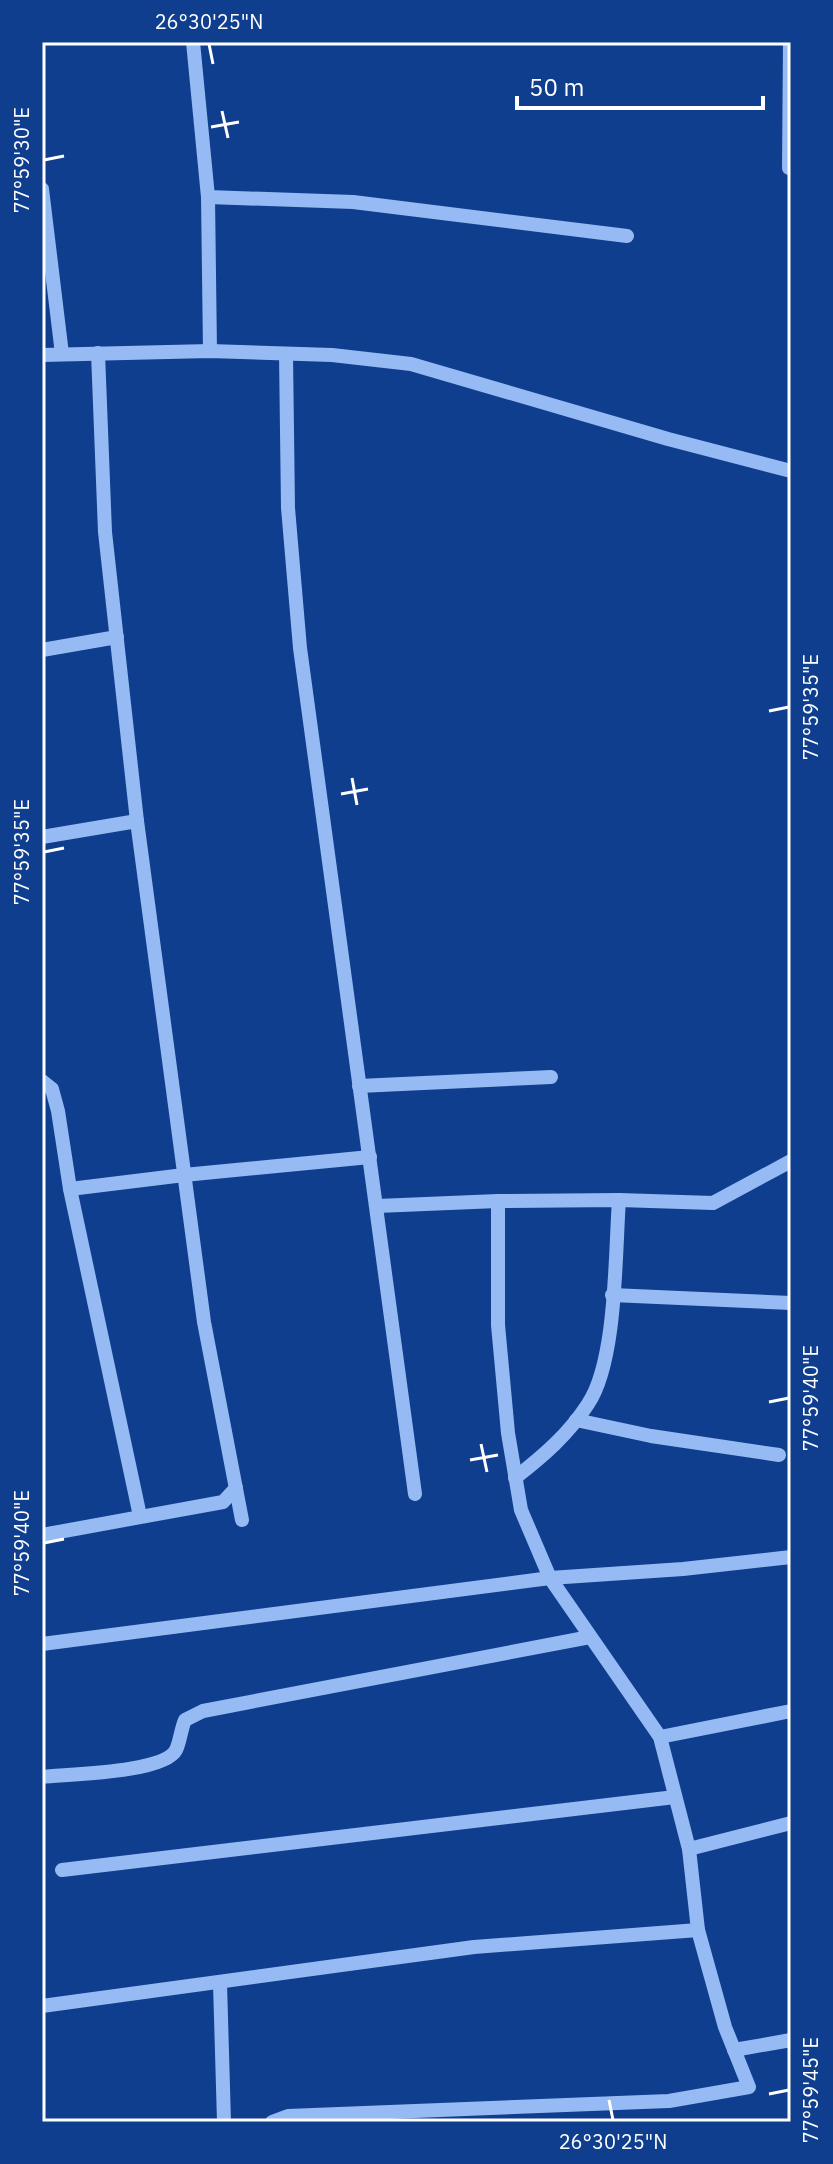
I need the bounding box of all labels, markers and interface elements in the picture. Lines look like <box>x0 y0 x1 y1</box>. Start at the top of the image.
text: 26°30'25"N <box>155 8 263 35</box>
scale bar <box>517 60 763 110</box>
text: 50 m <box>529 71 584 103</box>
text: 77°59'30"E <box>8 107 35 213</box>
text: 77°59'35"E <box>797 654 824 760</box>
text: 77°59'35"E <box>8 799 35 905</box>
text: 77°59'40"E <box>797 1345 824 1451</box>
text: 77°59'40"E <box>8 1490 35 1596</box>
text: 77°59'45"E <box>797 2037 824 2143</box>
text: 26°30'25"N <box>559 2128 667 2155</box>

